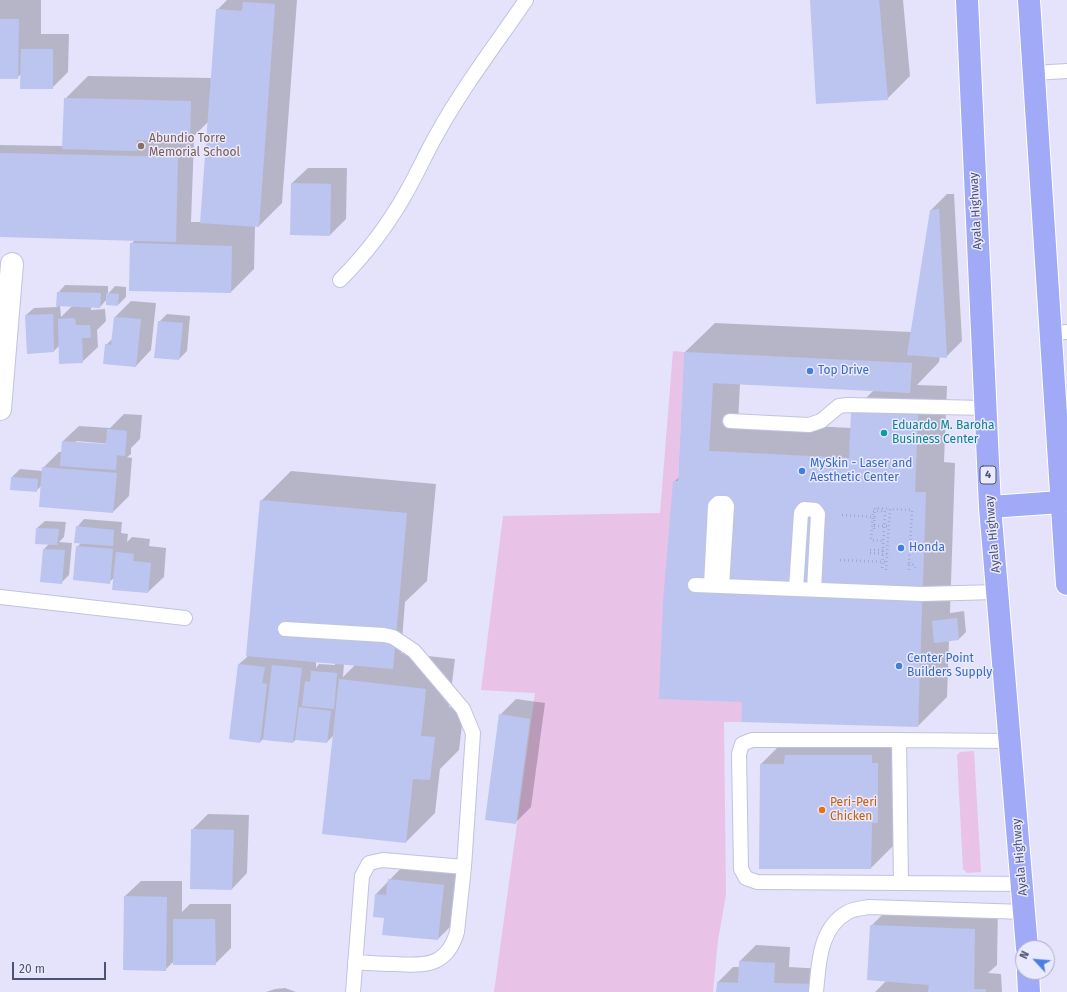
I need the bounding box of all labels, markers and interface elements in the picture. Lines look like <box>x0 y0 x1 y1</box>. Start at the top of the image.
place label: Abundio Torre Memorial School <box>149 132 240 160</box>
marker: Abundio Torre Memorial School <box>136 141 146 151</box>
street label: Ayala Highway <box>967 172 985 250</box>
place label: Top Drive <box>818 364 869 378</box>
marker: Top Drive <box>805 366 815 376</box>
place label: Eduardo M. Baroha Business Center <box>892 419 995 447</box>
marker: Eduardo M. Baroha Business Center <box>879 428 889 438</box>
place label: MySkin - Laser and Aesthetic Center <box>810 457 912 485</box>
marker: MySkin - Laser and Aesthetic Center <box>797 466 807 476</box>
road number: 4 <box>980 466 996 484</box>
street label: Ayala Highway <box>982 495 1004 573</box>
place label: Honda <box>909 541 945 555</box>
marker: Honda <box>896 543 906 553</box>
place label: Center Point Builders Supply <box>907 652 992 680</box>
marker: Center Point Builders Supply <box>894 661 904 671</box>
place label: Peri-Peri Chicken <box>830 796 877 824</box>
marker: Peri-Peri Chicken <box>817 805 827 815</box>
street label: Ayala Highway <box>1009 818 1031 896</box>
north arrow <box>1015 940 1055 980</box>
text: N <box>1017 949 1032 961</box>
scale bar <box>14 954 108 980</box>
text: 20 m <box>19 962 45 976</box>

